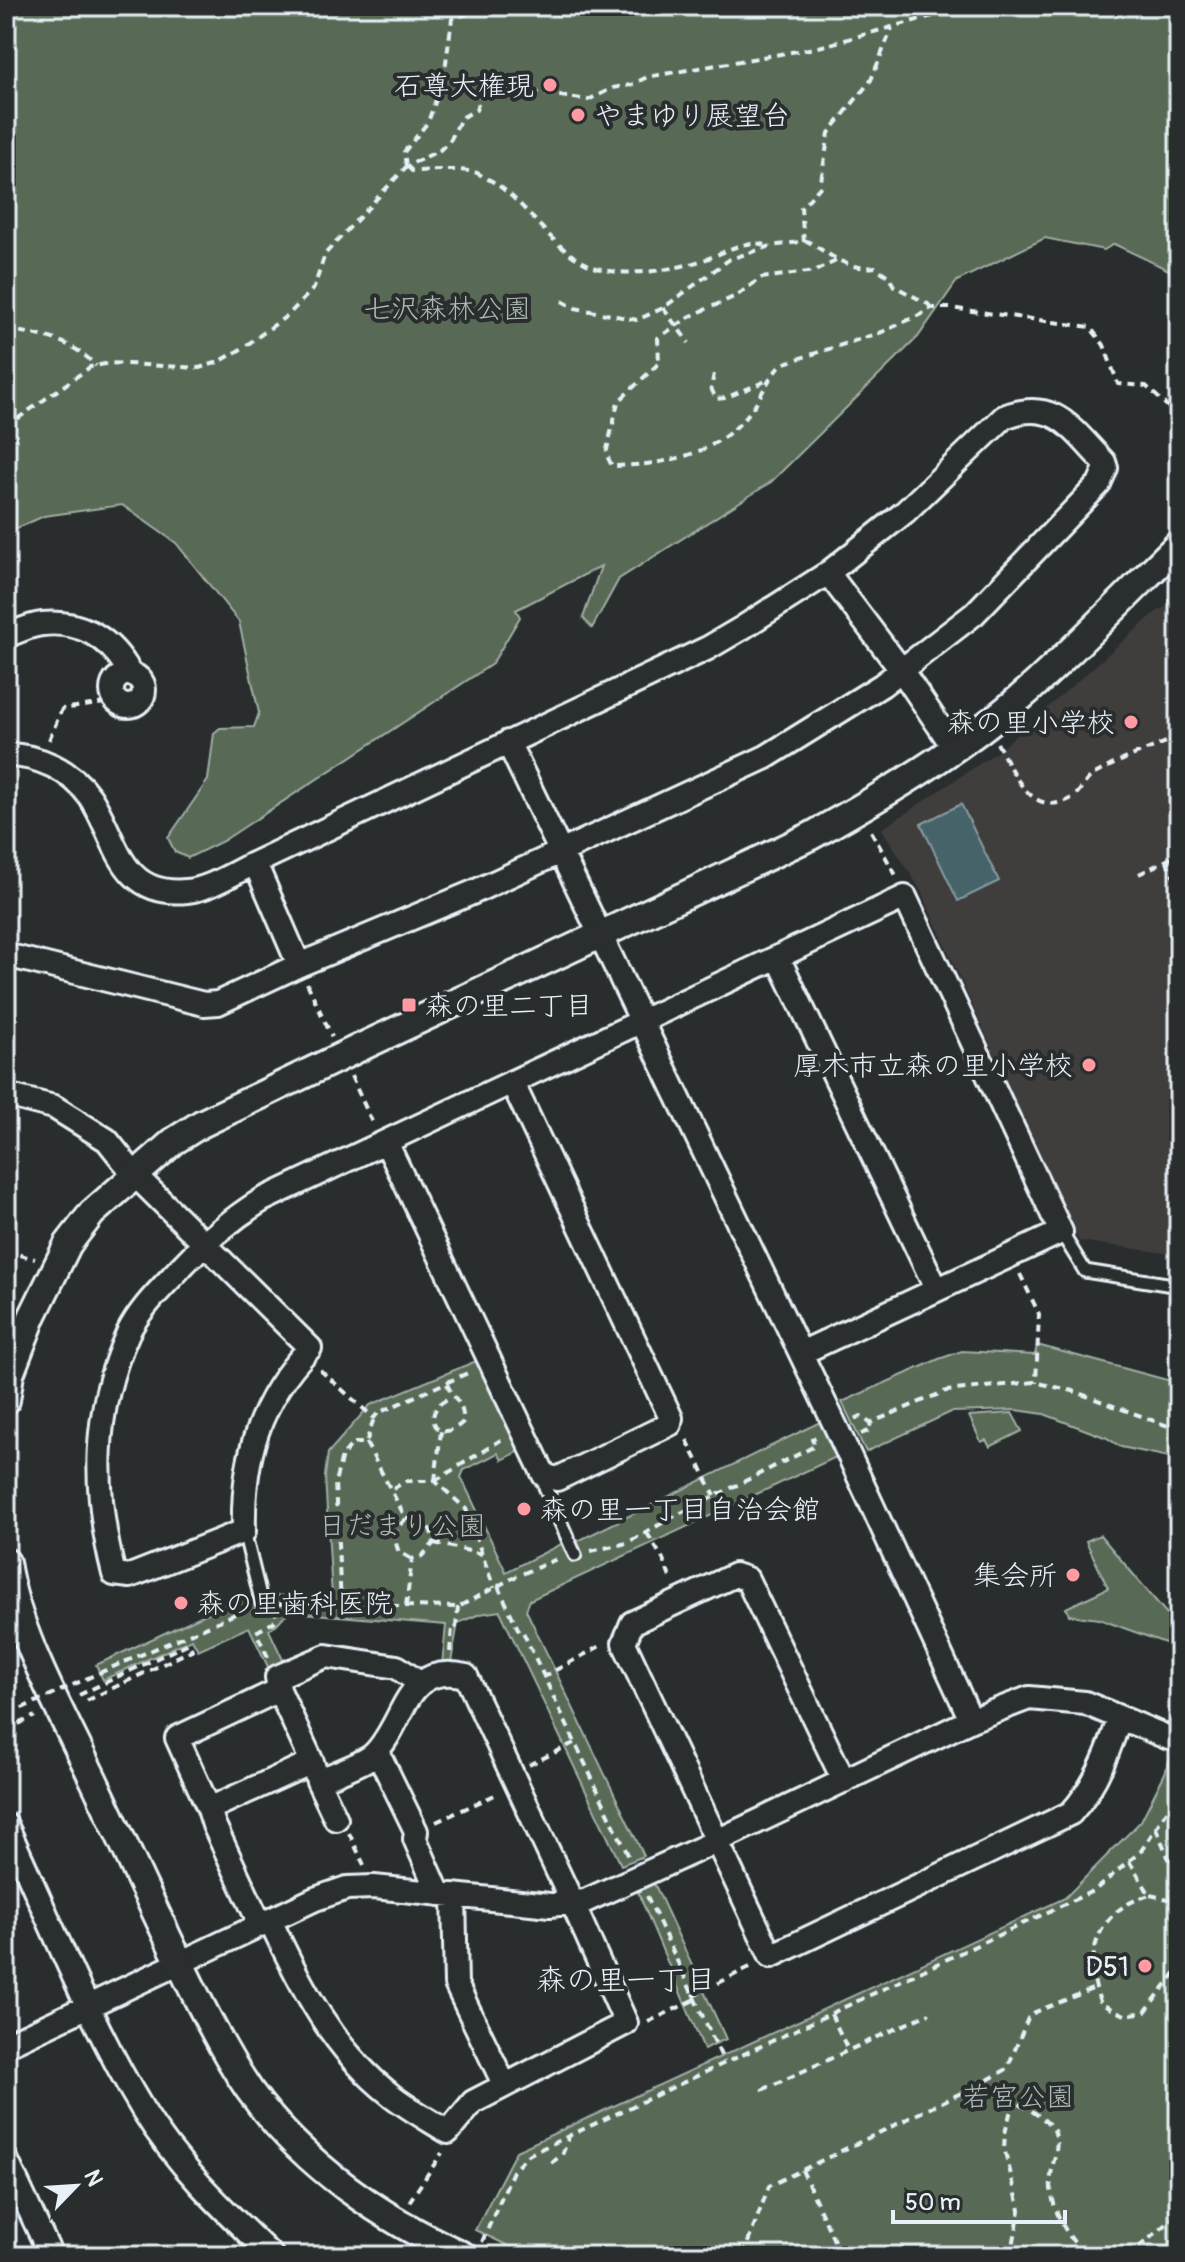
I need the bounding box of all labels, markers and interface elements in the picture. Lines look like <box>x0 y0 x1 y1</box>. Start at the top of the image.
place label: 石尊大権現 <box>394 69 534 104</box>
marker: 石尊大権現 <box>541 76 559 94</box>
place label: やまゆり展望台 <box>594 99 790 134</box>
marker: やまゆり展望台 <box>569 106 587 124</box>
park label: 七沢森林公園 <box>363 292 531 327</box>
place label: 森の里小学校 <box>947 706 1115 741</box>
marker: 森の里小学校 <box>1122 713 1140 731</box>
place label: 森の里二丁目 <box>425 989 593 1024</box>
marker: 森の里二丁目 <box>400 996 418 1014</box>
place label: 厚木市立森の里小学校 <box>793 1049 1073 1084</box>
marker: 厚木市立森の里小学校 <box>1080 1056 1098 1074</box>
place label: 森の里一丁目自治会館 <box>540 1493 820 1528</box>
marker: 森の里一丁目自治会館 <box>515 1500 533 1518</box>
park label: 日だまり公園 <box>318 1509 486 1544</box>
place label: 集会所 <box>973 1559 1057 1594</box>
marker: 集会所 <box>1064 1566 1082 1584</box>
place label: 森の里歯科医院 <box>197 1587 393 1622</box>
marker: 森の里歯科医院 <box>172 1594 190 1612</box>
place label: D51 <box>1085 1950 1129 1985</box>
marker: D51 <box>1136 1957 1154 1975</box>
district label: 森の里一丁目 <box>536 1962 716 1999</box>
park label: 若宮公園 <box>962 2080 1074 2115</box>
north arrow <box>36 2146 116 2226</box>
text: N <box>77 2165 109 2191</box>
scale bar <box>893 2174 1065 2224</box>
text: 50 m <box>905 2188 961 2217</box>

